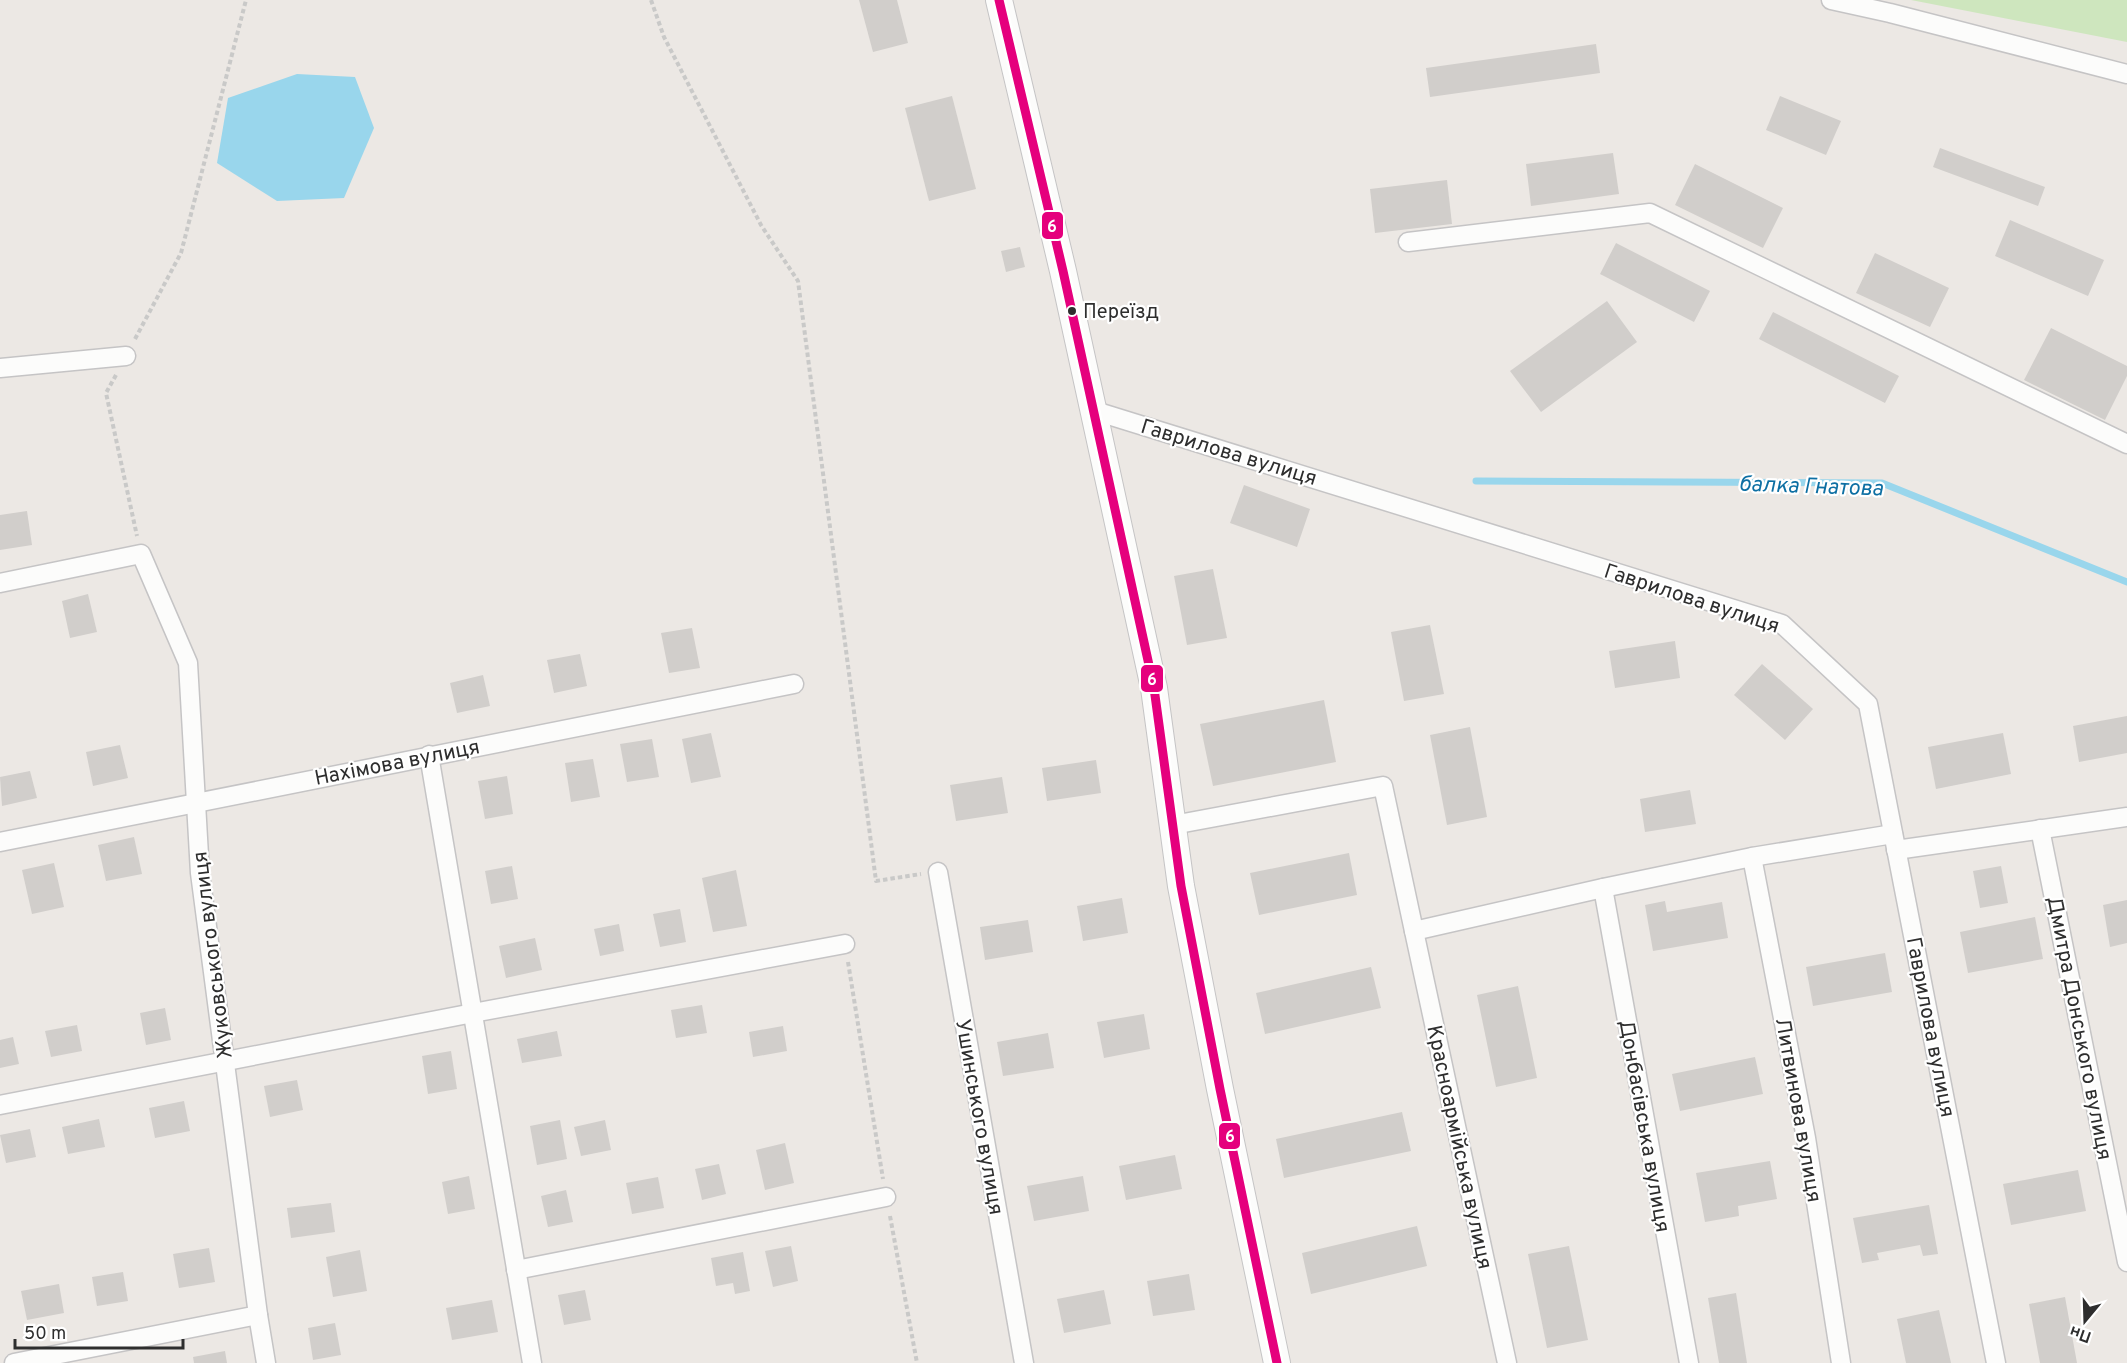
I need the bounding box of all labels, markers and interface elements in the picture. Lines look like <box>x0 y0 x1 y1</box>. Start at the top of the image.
line badge: 6 <box>1041 211 1064 240</box>
text: 6 <box>1047 218 1057 238</box>
place label: Переїзд <box>1083 300 1159 326</box>
marker: Переїзд <box>1066 305 1078 317</box>
street label: Гаврилова вулиця <box>1137 414 1320 493</box>
water label: балка Гнатова <box>1738 471 1884 504</box>
street label: Гаврилова вулиця <box>1600 558 1783 641</box>
line badge: 6 <box>1140 664 1164 693</box>
text: 6 <box>1147 671 1157 691</box>
street label: Нахімова вулиця <box>312 734 482 793</box>
street label: Жуковського вулиця <box>187 850 240 1060</box>
street label: Дмитра Донського вулиця <box>2040 894 2117 1162</box>
street label: Гаврилова вулиця <box>1899 935 1960 1120</box>
street label: Литвинова вулиця <box>1768 1016 1827 1205</box>
street label: Ушинського вулиця <box>948 1017 1009 1217</box>
street label: Донбасівська вулиця <box>1612 1018 1675 1235</box>
street label: Красноармійська вулиця <box>1419 1023 1498 1272</box>
line badge: 6 <box>1218 1122 1241 1150</box>
text: 6 <box>1225 1128 1235 1148</box>
north arrow <box>2055 1291 2115 1351</box>
scale bar <box>15 1312 183 1350</box>
text: Пн <box>2067 1320 2094 1346</box>
text: 50 m <box>24 1323 66 1346</box>

